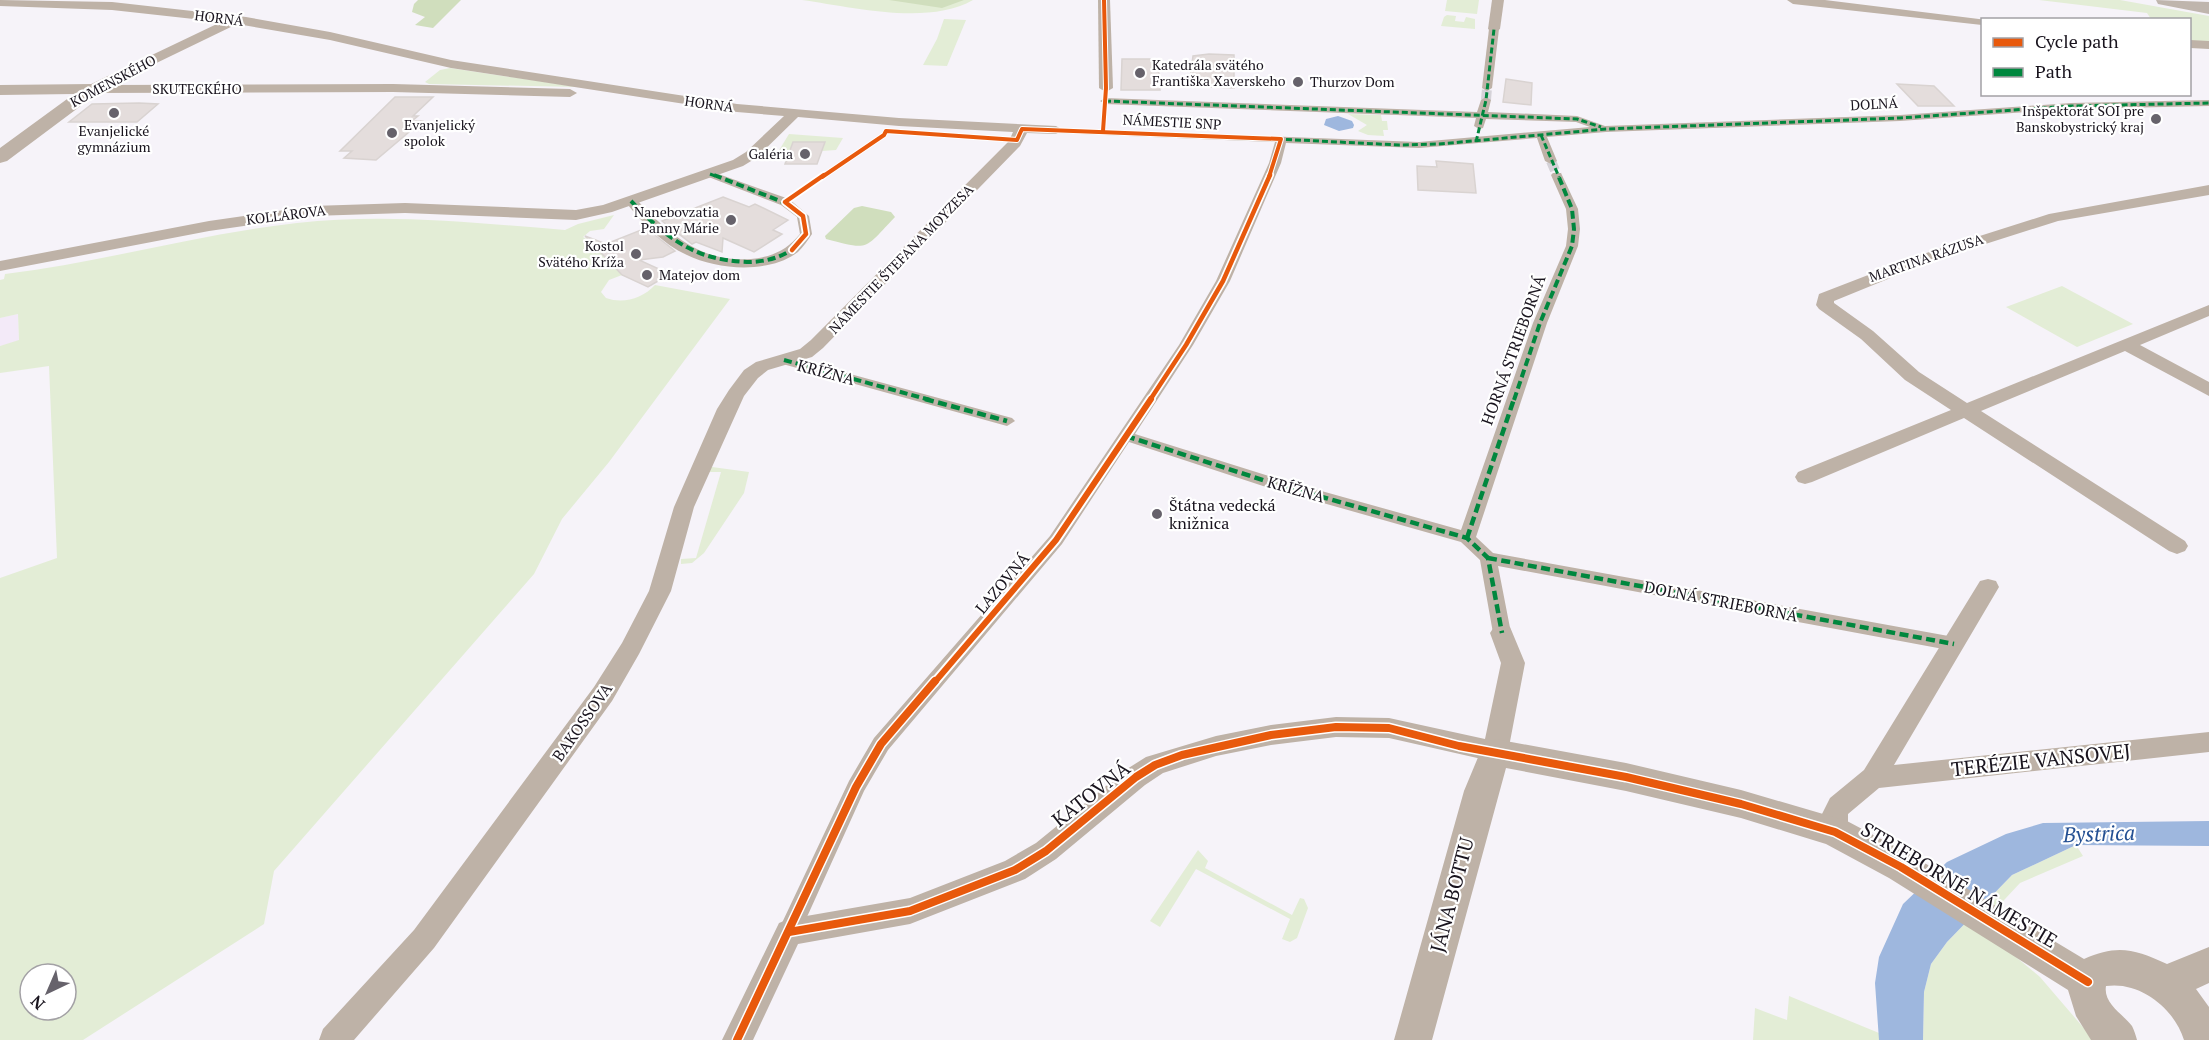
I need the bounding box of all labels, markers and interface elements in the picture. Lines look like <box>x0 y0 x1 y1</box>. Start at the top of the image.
street label: HORNÁ <box>193 5 245 30</box>
legend <box>1981 18 2191 96</box>
text: Cycle path <box>2035 29 2119 53</box>
street label: KOMENSKÉHO <box>66 50 159 111</box>
place label: Katedrála svätého Františka Xaverskeho <box>1152 55 1286 90</box>
text: Path <box>2035 59 2072 83</box>
marker: Katedrála svätého Františka Xaverskeho <box>1133 66 1147 80</box>
place label: Thurzov Dom <box>1310 72 1395 91</box>
marker: Thurzov Dom <box>1291 75 1305 89</box>
street label: SKUTECKÉHO <box>152 79 242 98</box>
street label: HORNÁ <box>683 91 735 116</box>
street label: DOLNÁ <box>1850 93 1899 114</box>
place label: Inšpektorát SOI pre Banskobystrický kraj <box>2016 101 2144 136</box>
marker: Evanjelické gymnázium <box>107 106 121 120</box>
street label: NÁMESTIE SNP <box>1122 109 1222 134</box>
marker: Inšpektorát SOI pre Banskobystrický kraj <box>2149 112 2163 126</box>
place label: Evanjelický spolok <box>404 115 476 150</box>
place label: Evanjelické gymnázium <box>77 121 151 156</box>
marker: Evanjelický spolok <box>385 126 399 140</box>
place label: Galéria <box>748 144 793 163</box>
marker: Galéria <box>798 147 812 161</box>
street label: NÁMESTIE ŠTEFANA MOYZESA <box>824 180 977 337</box>
street label: KOLLÁROVA <box>245 200 327 229</box>
place label: Nanebovzatia Panny Márie <box>634 202 719 237</box>
marker: Nanebovzatia Panny Márie <box>724 213 738 227</box>
street label: MARTINA RÁZUSA <box>1866 229 1986 286</box>
place label: Kostol Svätého Kríža <box>538 236 624 271</box>
marker: Kostol Svätého Kríža <box>629 247 643 261</box>
place label: Matejov dom <box>659 265 740 284</box>
marker: Matejov dom <box>640 268 654 282</box>
street label: HORNÁ STRIEBORNÁ <box>1476 272 1550 428</box>
street label: KRÍŽNA <box>795 354 857 390</box>
street label: KRÍŽNA <box>1265 470 1327 508</box>
place label: Štátna vedecká knižnica <box>1169 494 1276 534</box>
marker: Štátna vedecká knižnica <box>1150 507 1164 521</box>
street label: LAZOVNÁ <box>970 548 1034 618</box>
street label: DOLNÁ STRIEBORNÁ <box>1642 575 1800 627</box>
street label: BAKOSSOVA <box>547 678 617 766</box>
street label: TERÉZIE VANSOVEJ <box>1950 737 2132 782</box>
street label: KATOVNÁ <box>1046 754 1136 833</box>
street label: STRIEBORNÉ NÁMESTIE <box>1856 815 2062 954</box>
water label: Bystrica <box>2061 818 2136 848</box>
street label: JÁNA BOTTU <box>1423 834 1480 955</box>
north arrow <box>18 962 78 1022</box>
text: N <box>26 991 50 1015</box>

